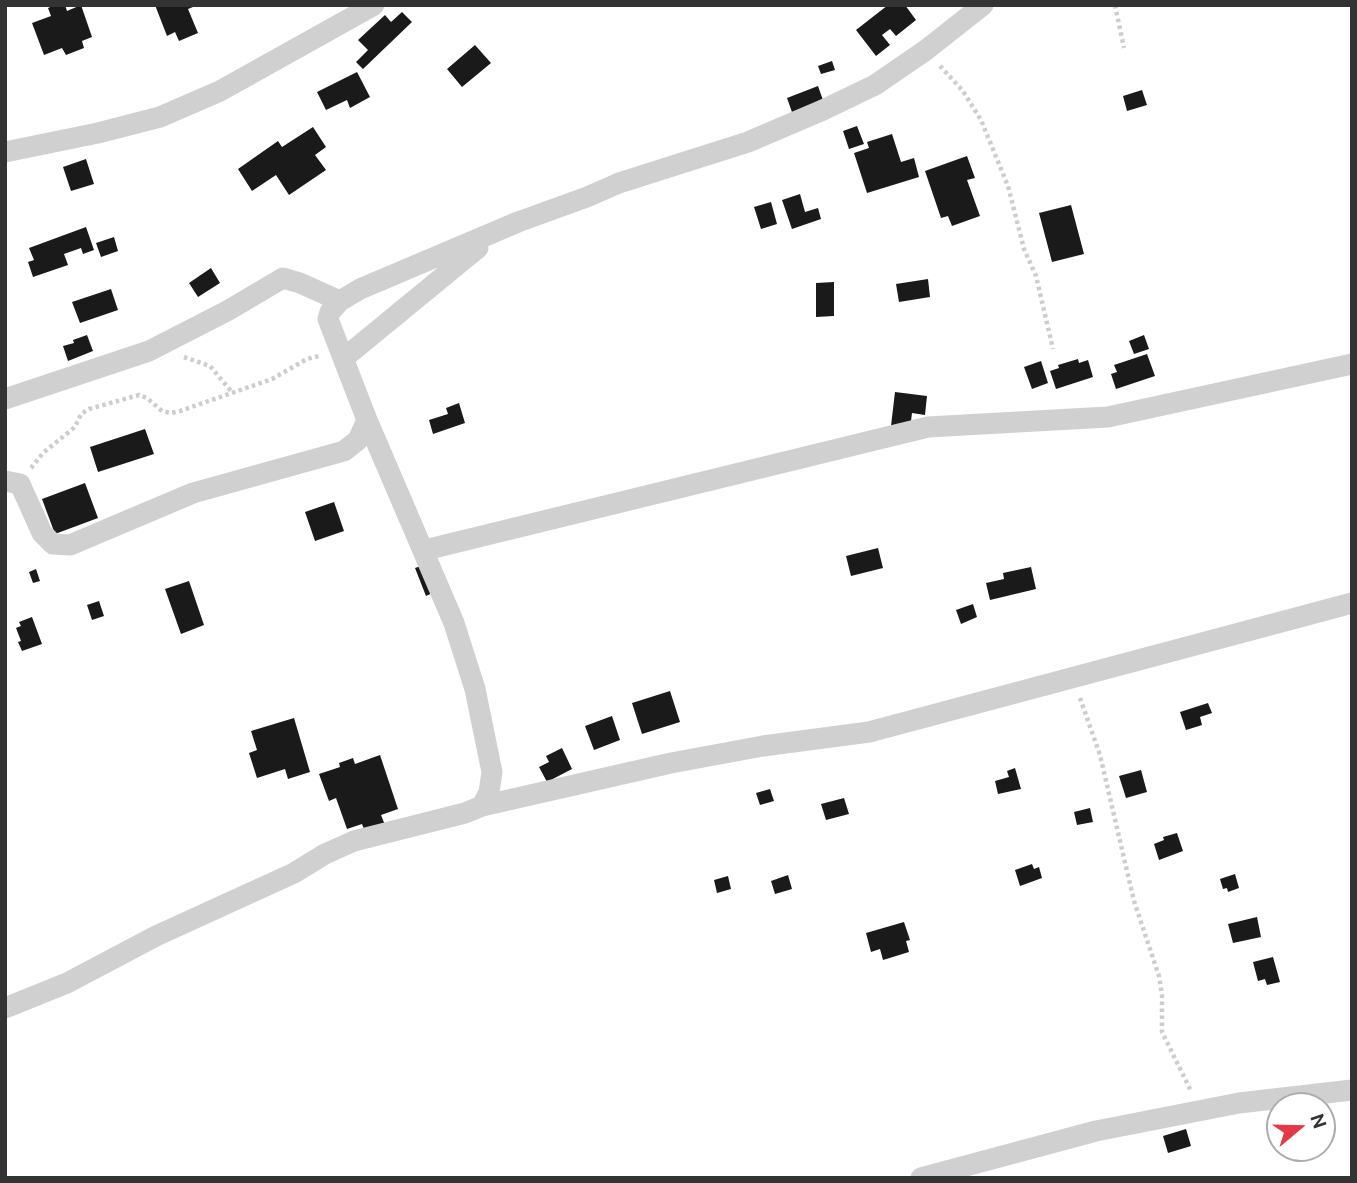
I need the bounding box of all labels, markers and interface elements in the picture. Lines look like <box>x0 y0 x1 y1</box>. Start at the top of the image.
north arrow <box>1266 1092 1336 1162</box>
text: N <box>1306 1111 1332 1131</box>

